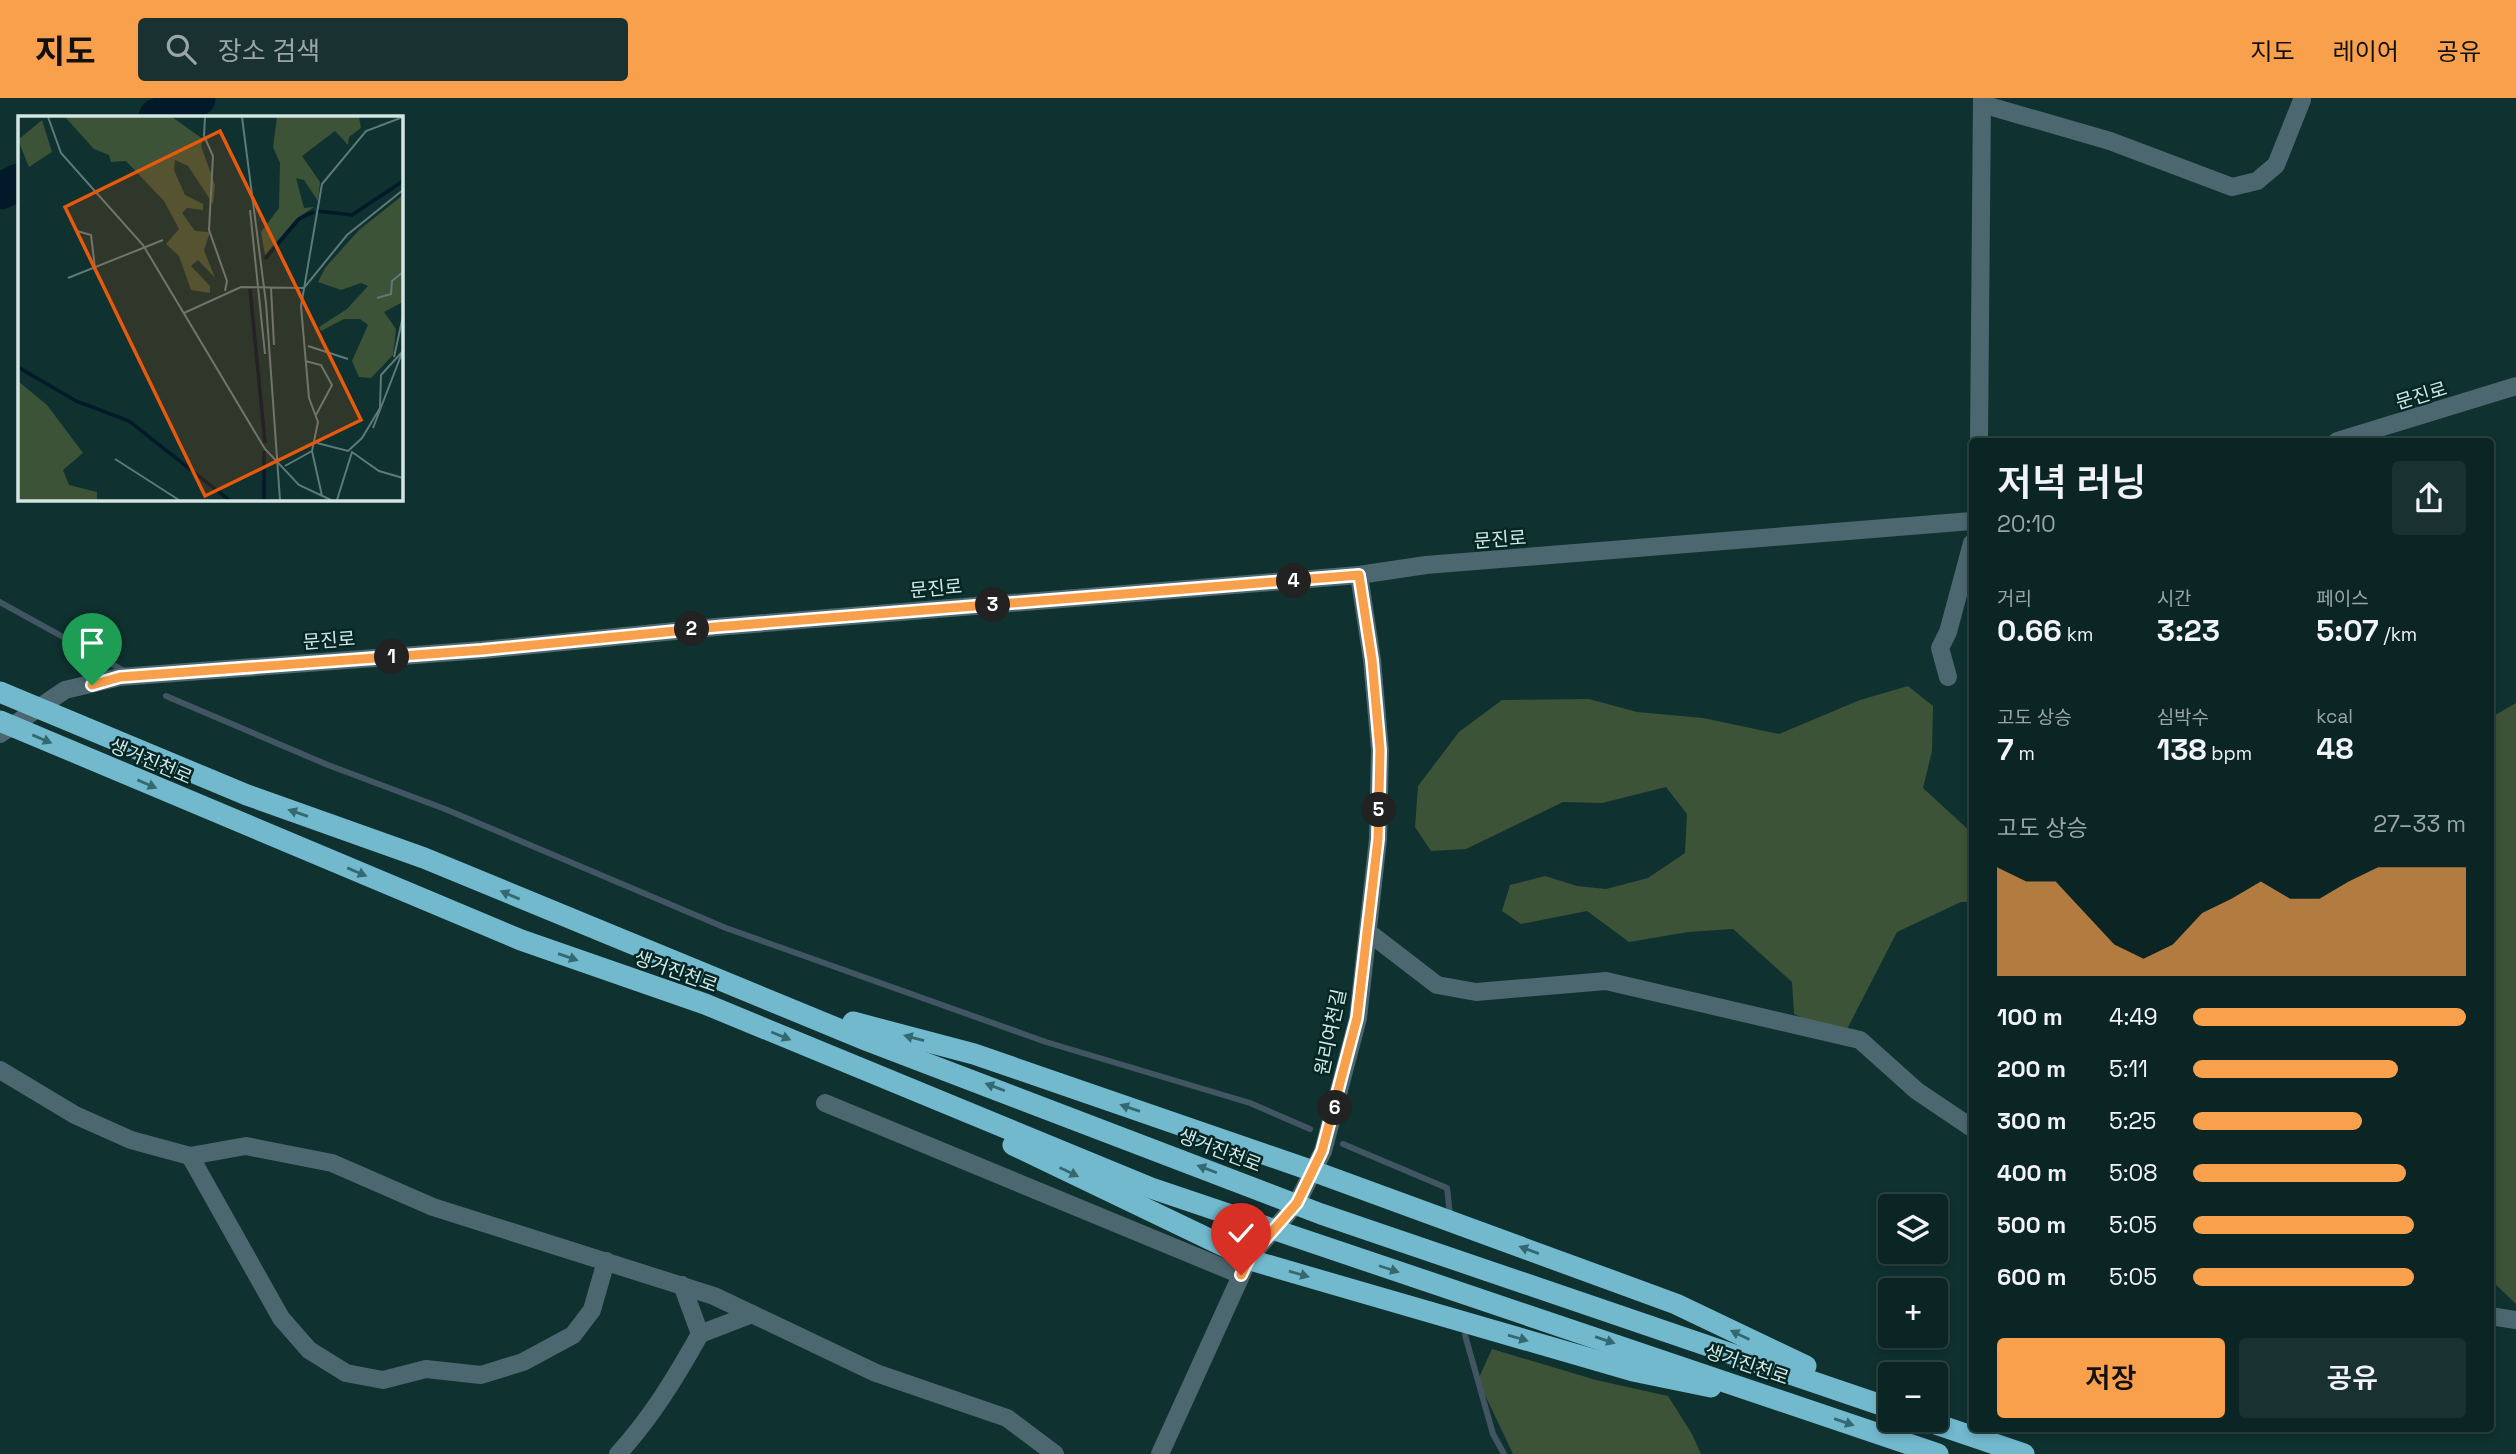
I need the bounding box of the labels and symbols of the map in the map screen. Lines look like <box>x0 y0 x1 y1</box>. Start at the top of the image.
inset map <box>18 116 402 500</box>
street label: 문진로 <box>2392 376 2450 415</box>
street label: 문진로 <box>1473 525 1527 554</box>
pin: 4 <box>1276 564 1312 598</box>
street label: 문진로 <box>909 574 963 603</box>
pin: 3 <box>976 588 1010 622</box>
pin: 2 <box>674 612 710 646</box>
pin <box>62 613 122 685</box>
street label: 문진로 <box>302 626 356 655</box>
pin: 1 <box>374 640 410 674</box>
one-way arrow <box>32 733 52 745</box>
street label: 생거진천로 <box>106 733 196 790</box>
one-way arrow <box>137 778 158 789</box>
pin: 5 <box>1362 792 1396 828</box>
one-way arrow <box>288 807 309 818</box>
one-way arrow <box>347 866 368 877</box>
one-way arrow <box>499 890 520 901</box>
street label: 생거진천로 <box>630 945 721 998</box>
one-way arrow <box>557 952 578 963</box>
street label: 원리여천길 <box>1309 987 1352 1077</box>
one-way arrow <box>771 1030 791 1042</box>
one-way arrow <box>903 1032 925 1043</box>
one-way arrow <box>984 1081 1005 1092</box>
pin: 6 <box>1318 1090 1352 1126</box>
one-way arrow <box>1120 1102 1141 1113</box>
street label: 생거진천로 <box>1175 1123 1265 1178</box>
one-way arrow <box>1196 1164 1217 1175</box>
one-way arrow <box>1059 1167 1080 1178</box>
pin <box>1211 1203 1271 1275</box>
one-way arrow <box>1519 1244 1540 1255</box>
one-way arrow <box>1379 1264 1400 1275</box>
one-way arrow <box>1289 1270 1310 1280</box>
one-way arrow <box>1730 1329 1750 1341</box>
one-way arrow <box>1508 1333 1529 1343</box>
one-way arrow <box>1595 1335 1616 1346</box>
street label: 생거진천로 <box>1701 1338 1792 1391</box>
one-way arrow <box>1833 1417 1854 1428</box>

